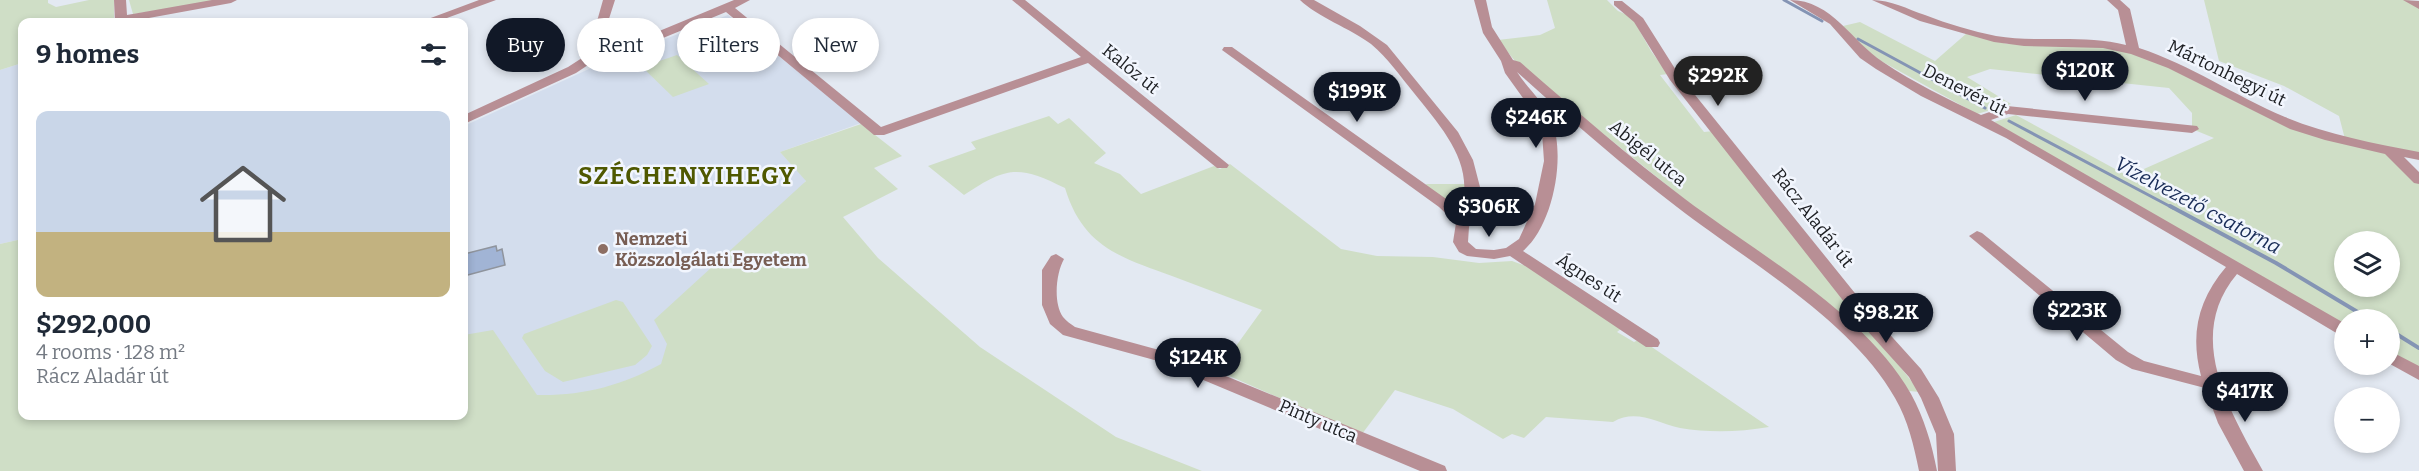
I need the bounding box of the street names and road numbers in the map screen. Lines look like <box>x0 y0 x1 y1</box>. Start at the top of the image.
street label: Mártonhegyi út <box>2164 35 2290 111</box>
street label: Kalóz út <box>1098 39 1164 99</box>
street label: Denevér út <box>1919 59 2011 121</box>
street label: Abigél utca <box>1605 115 1691 191</box>
street label: Rácz Aladár út <box>1767 164 1859 272</box>
street label: Ágnes út <box>1552 249 1626 307</box>
street label: Pinty utca <box>1276 395 1361 447</box>

